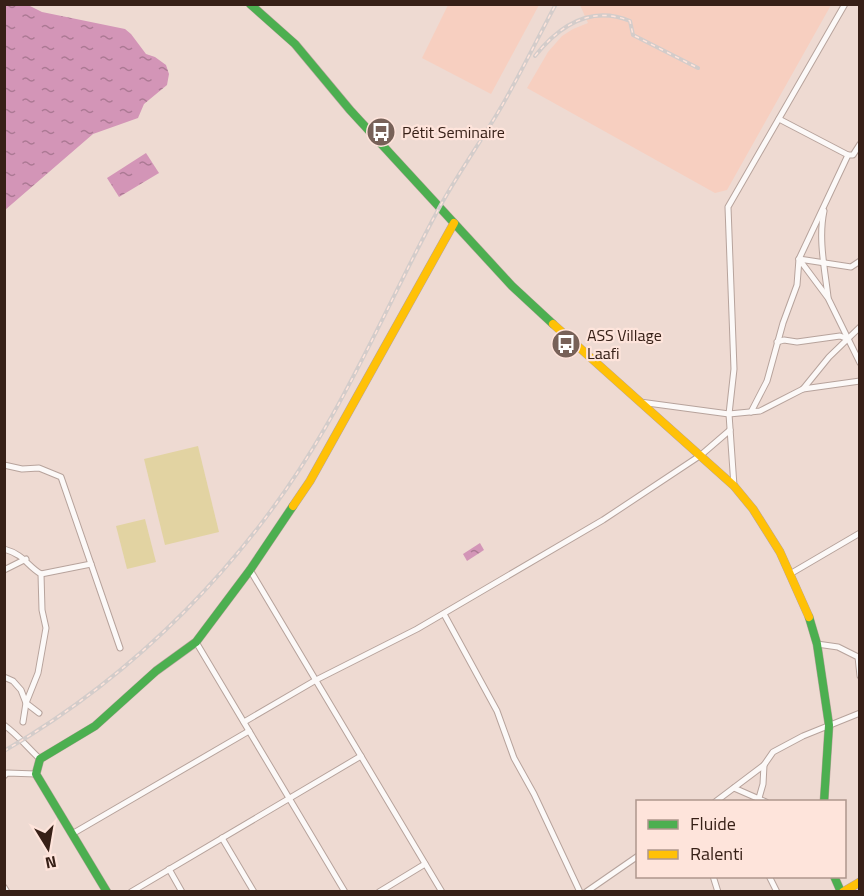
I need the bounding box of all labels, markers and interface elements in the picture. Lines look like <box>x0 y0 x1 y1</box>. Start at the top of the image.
bus stop icon: Pétit Seminaire <box>365 116 397 148</box>
place label: Pétit Seminaire <box>402 120 505 144</box>
place label: ASS Village Laafi <box>587 323 662 365</box>
bus stop icon: ASS Village Laafi <box>550 328 582 360</box>
legend <box>636 800 846 878</box>
text: Fluide <box>690 810 736 837</box>
north arrow <box>18 818 78 878</box>
text: Ralenti <box>690 840 743 867</box>
text: N <box>43 850 59 876</box>

